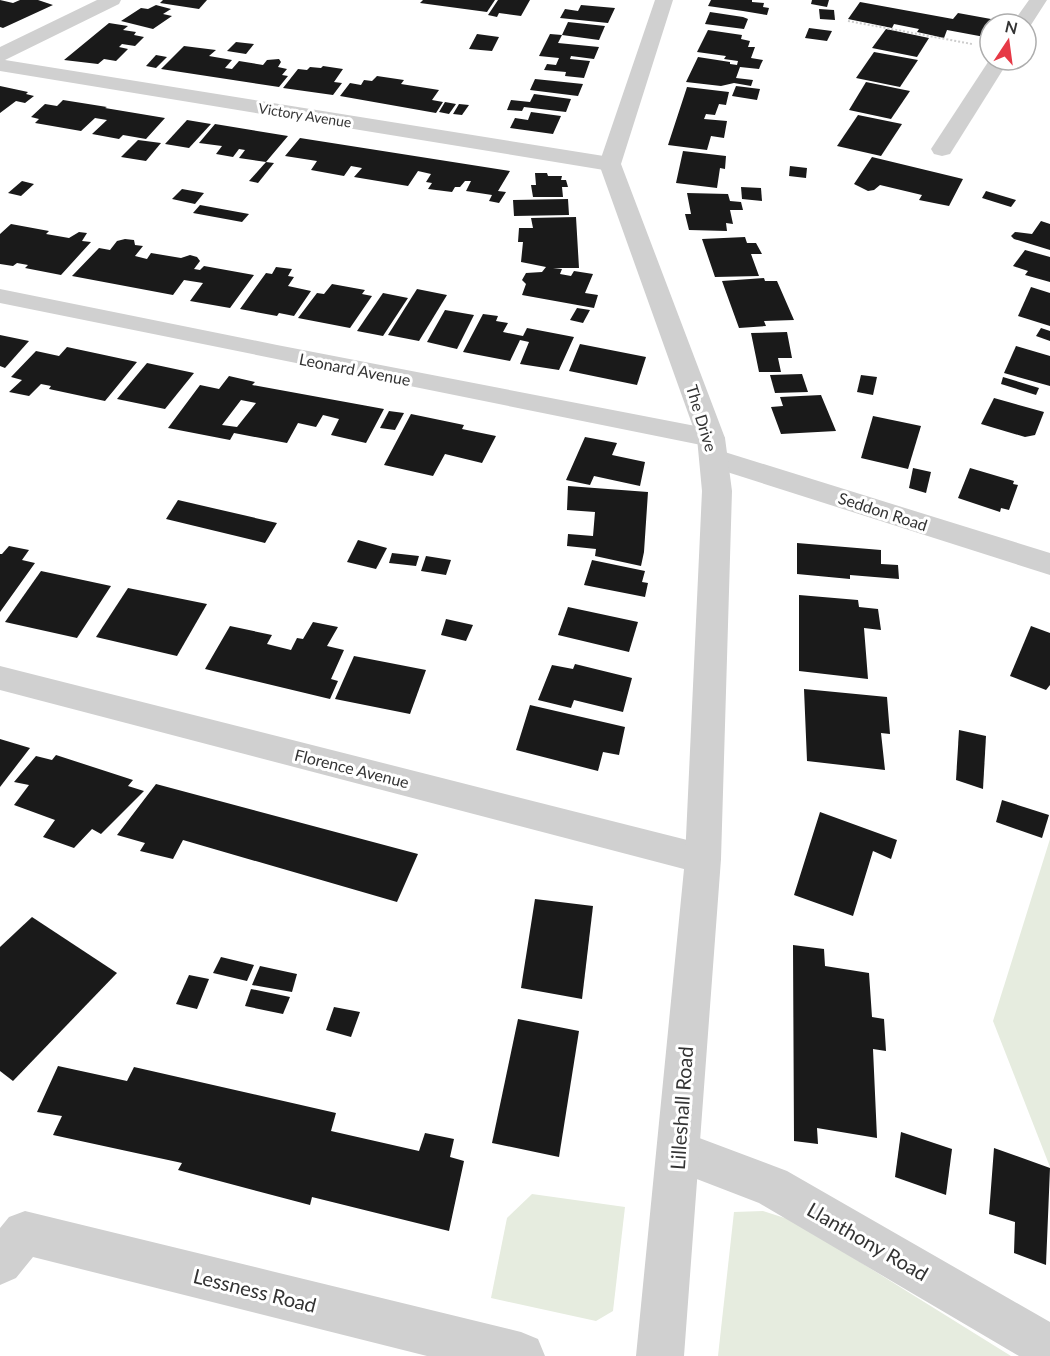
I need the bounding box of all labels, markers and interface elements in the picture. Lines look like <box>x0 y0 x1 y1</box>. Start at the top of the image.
north arrow <box>978 12 1038 72</box>
text: N <box>1003 16 1020 38</box>
street label: Victory Avenue <box>257 99 353 131</box>
street label: Leonard Avenue <box>298 349 412 389</box>
street label: The Drive <box>683 382 721 454</box>
street label: Seddon Road <box>836 488 930 534</box>
street label: Florence Avenue <box>293 745 411 791</box>
street label: Lilleshall Road <box>665 1045 697 1171</box>
street label: Llanthony Road <box>803 1197 933 1285</box>
street label: Lessness Road <box>191 1263 319 1317</box>

